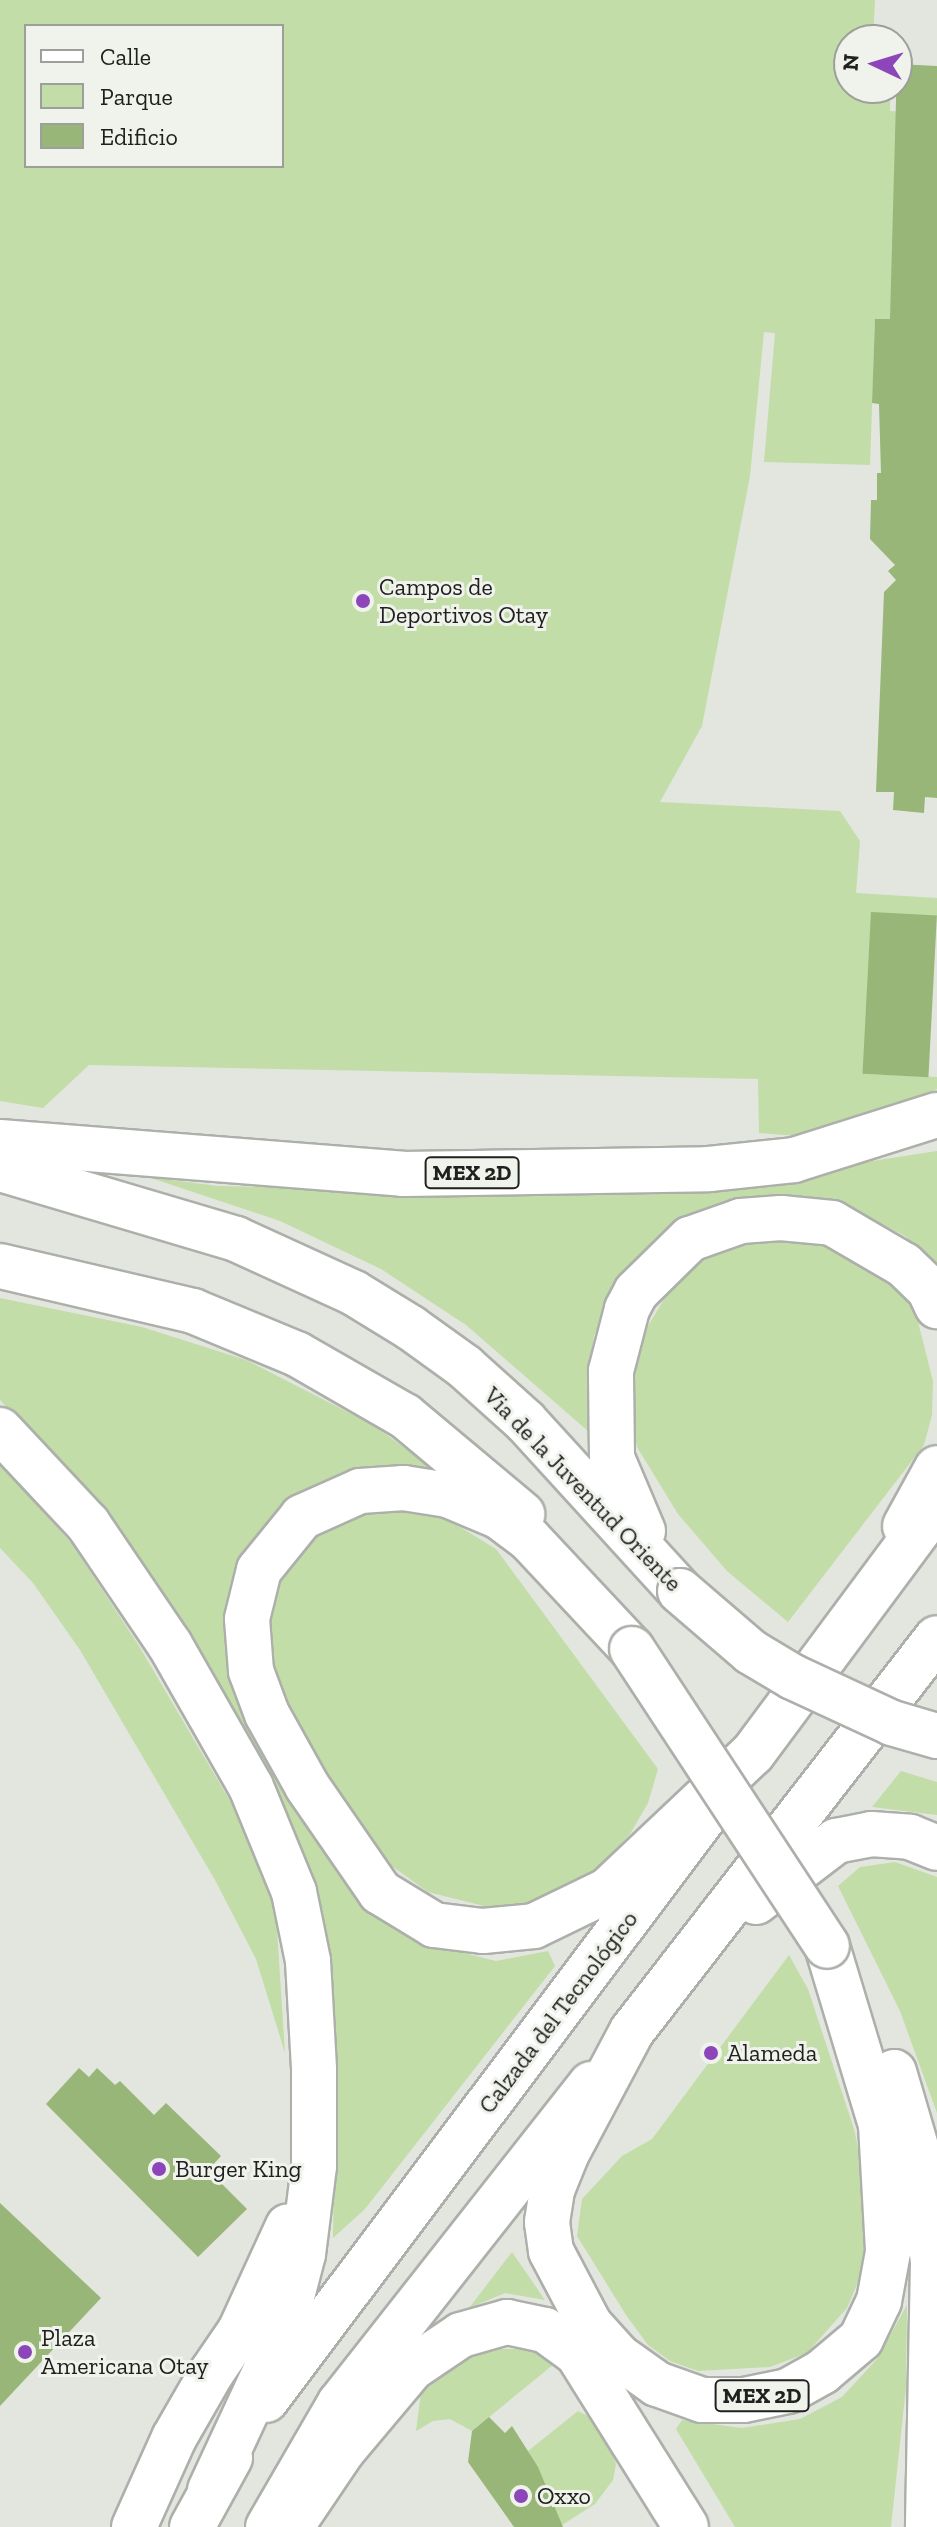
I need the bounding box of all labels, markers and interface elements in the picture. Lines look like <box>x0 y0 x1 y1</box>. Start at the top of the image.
legend <box>24 24 284 168</box>
north arrow <box>833 24 913 104</box>
text: Calle <box>100 42 151 71</box>
text: N <box>837 53 865 72</box>
text: Parque <box>100 82 173 111</box>
text: Edificio <box>100 122 178 151</box>
place label: Campos de Deportivos Otay <box>379 573 548 629</box>
marker: Campos de Deportivos Otay <box>354 592 372 610</box>
road number: MEX 2D <box>424 1155 520 1191</box>
street label: Via de la Juventud Oriente <box>478 1381 688 1597</box>
street label: Calzada del Tecnológico <box>472 1905 644 2119</box>
place label: Alameda <box>727 2039 817 2067</box>
marker: Alameda <box>702 2044 720 2062</box>
place label: Burger King <box>175 2155 302 2183</box>
marker: Burger King <box>150 2160 168 2178</box>
place label: Plaza Americana Otay <box>41 2324 209 2380</box>
marker: Plaza Americana Otay <box>16 2343 34 2361</box>
road number: MEX 2D <box>714 2378 810 2414</box>
place label: Oxxo <box>537 2482 591 2510</box>
marker: Oxxo <box>512 2487 530 2505</box>

